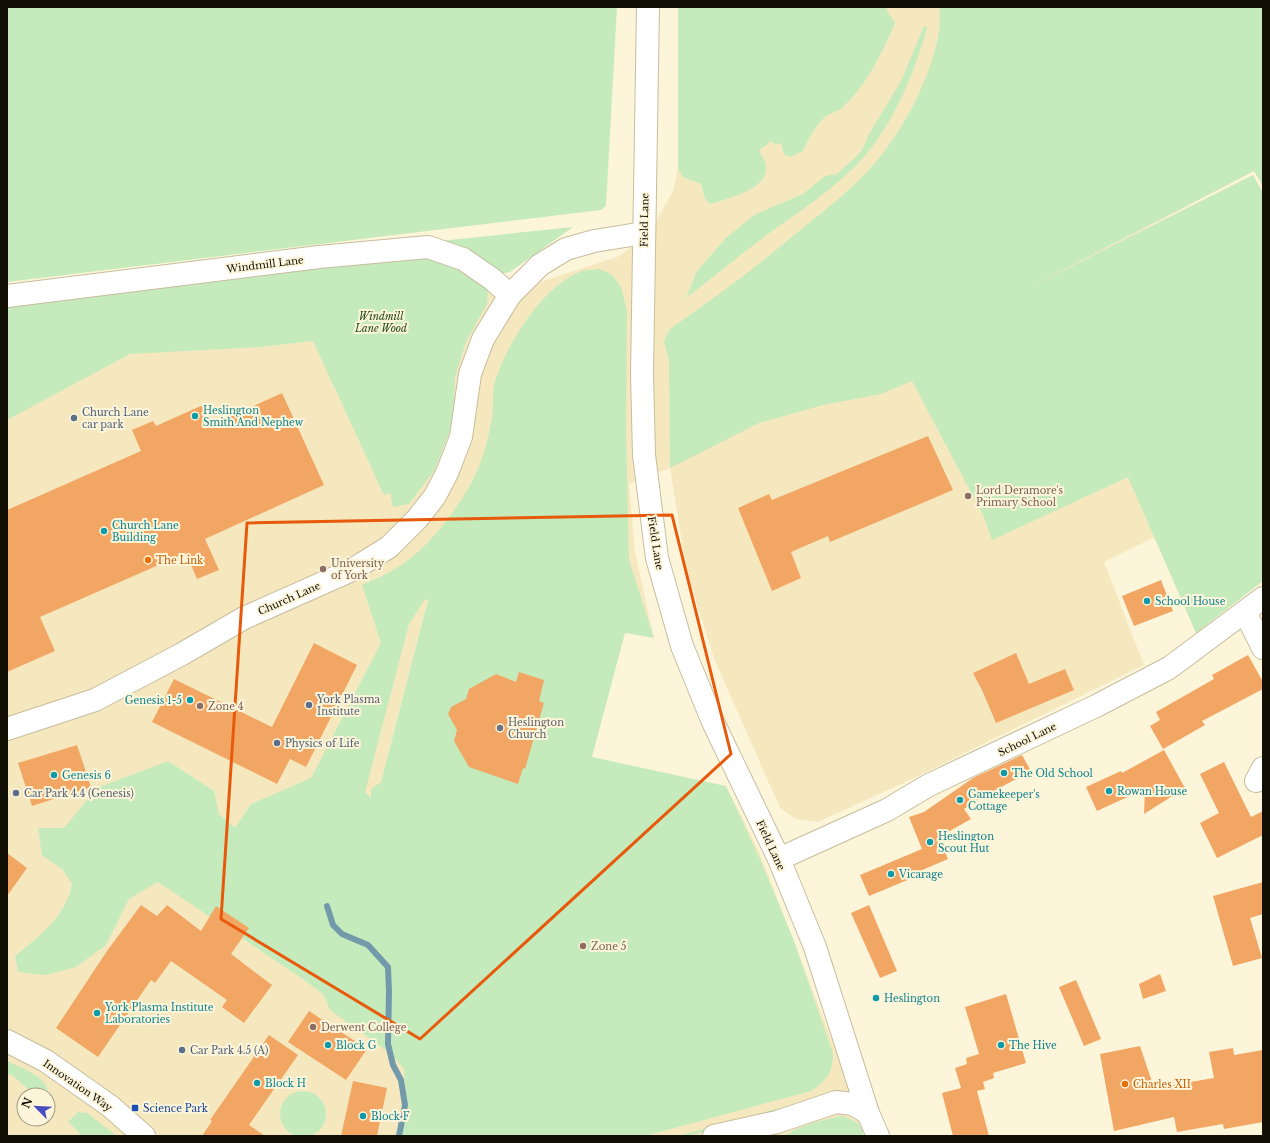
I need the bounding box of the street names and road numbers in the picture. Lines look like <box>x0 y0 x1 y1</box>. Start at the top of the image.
street label: Field Lane <box>638 193 651 247</box>
street label: Windmill Lane <box>225 253 305 276</box>
street label: Field Lane <box>645 515 666 571</box>
street label: Church Lane <box>256 579 323 618</box>
street label: School Lane <box>996 720 1059 759</box>
street label: Field Lane <box>753 818 788 873</box>
street label: Innovation Way <box>41 1057 115 1114</box>

